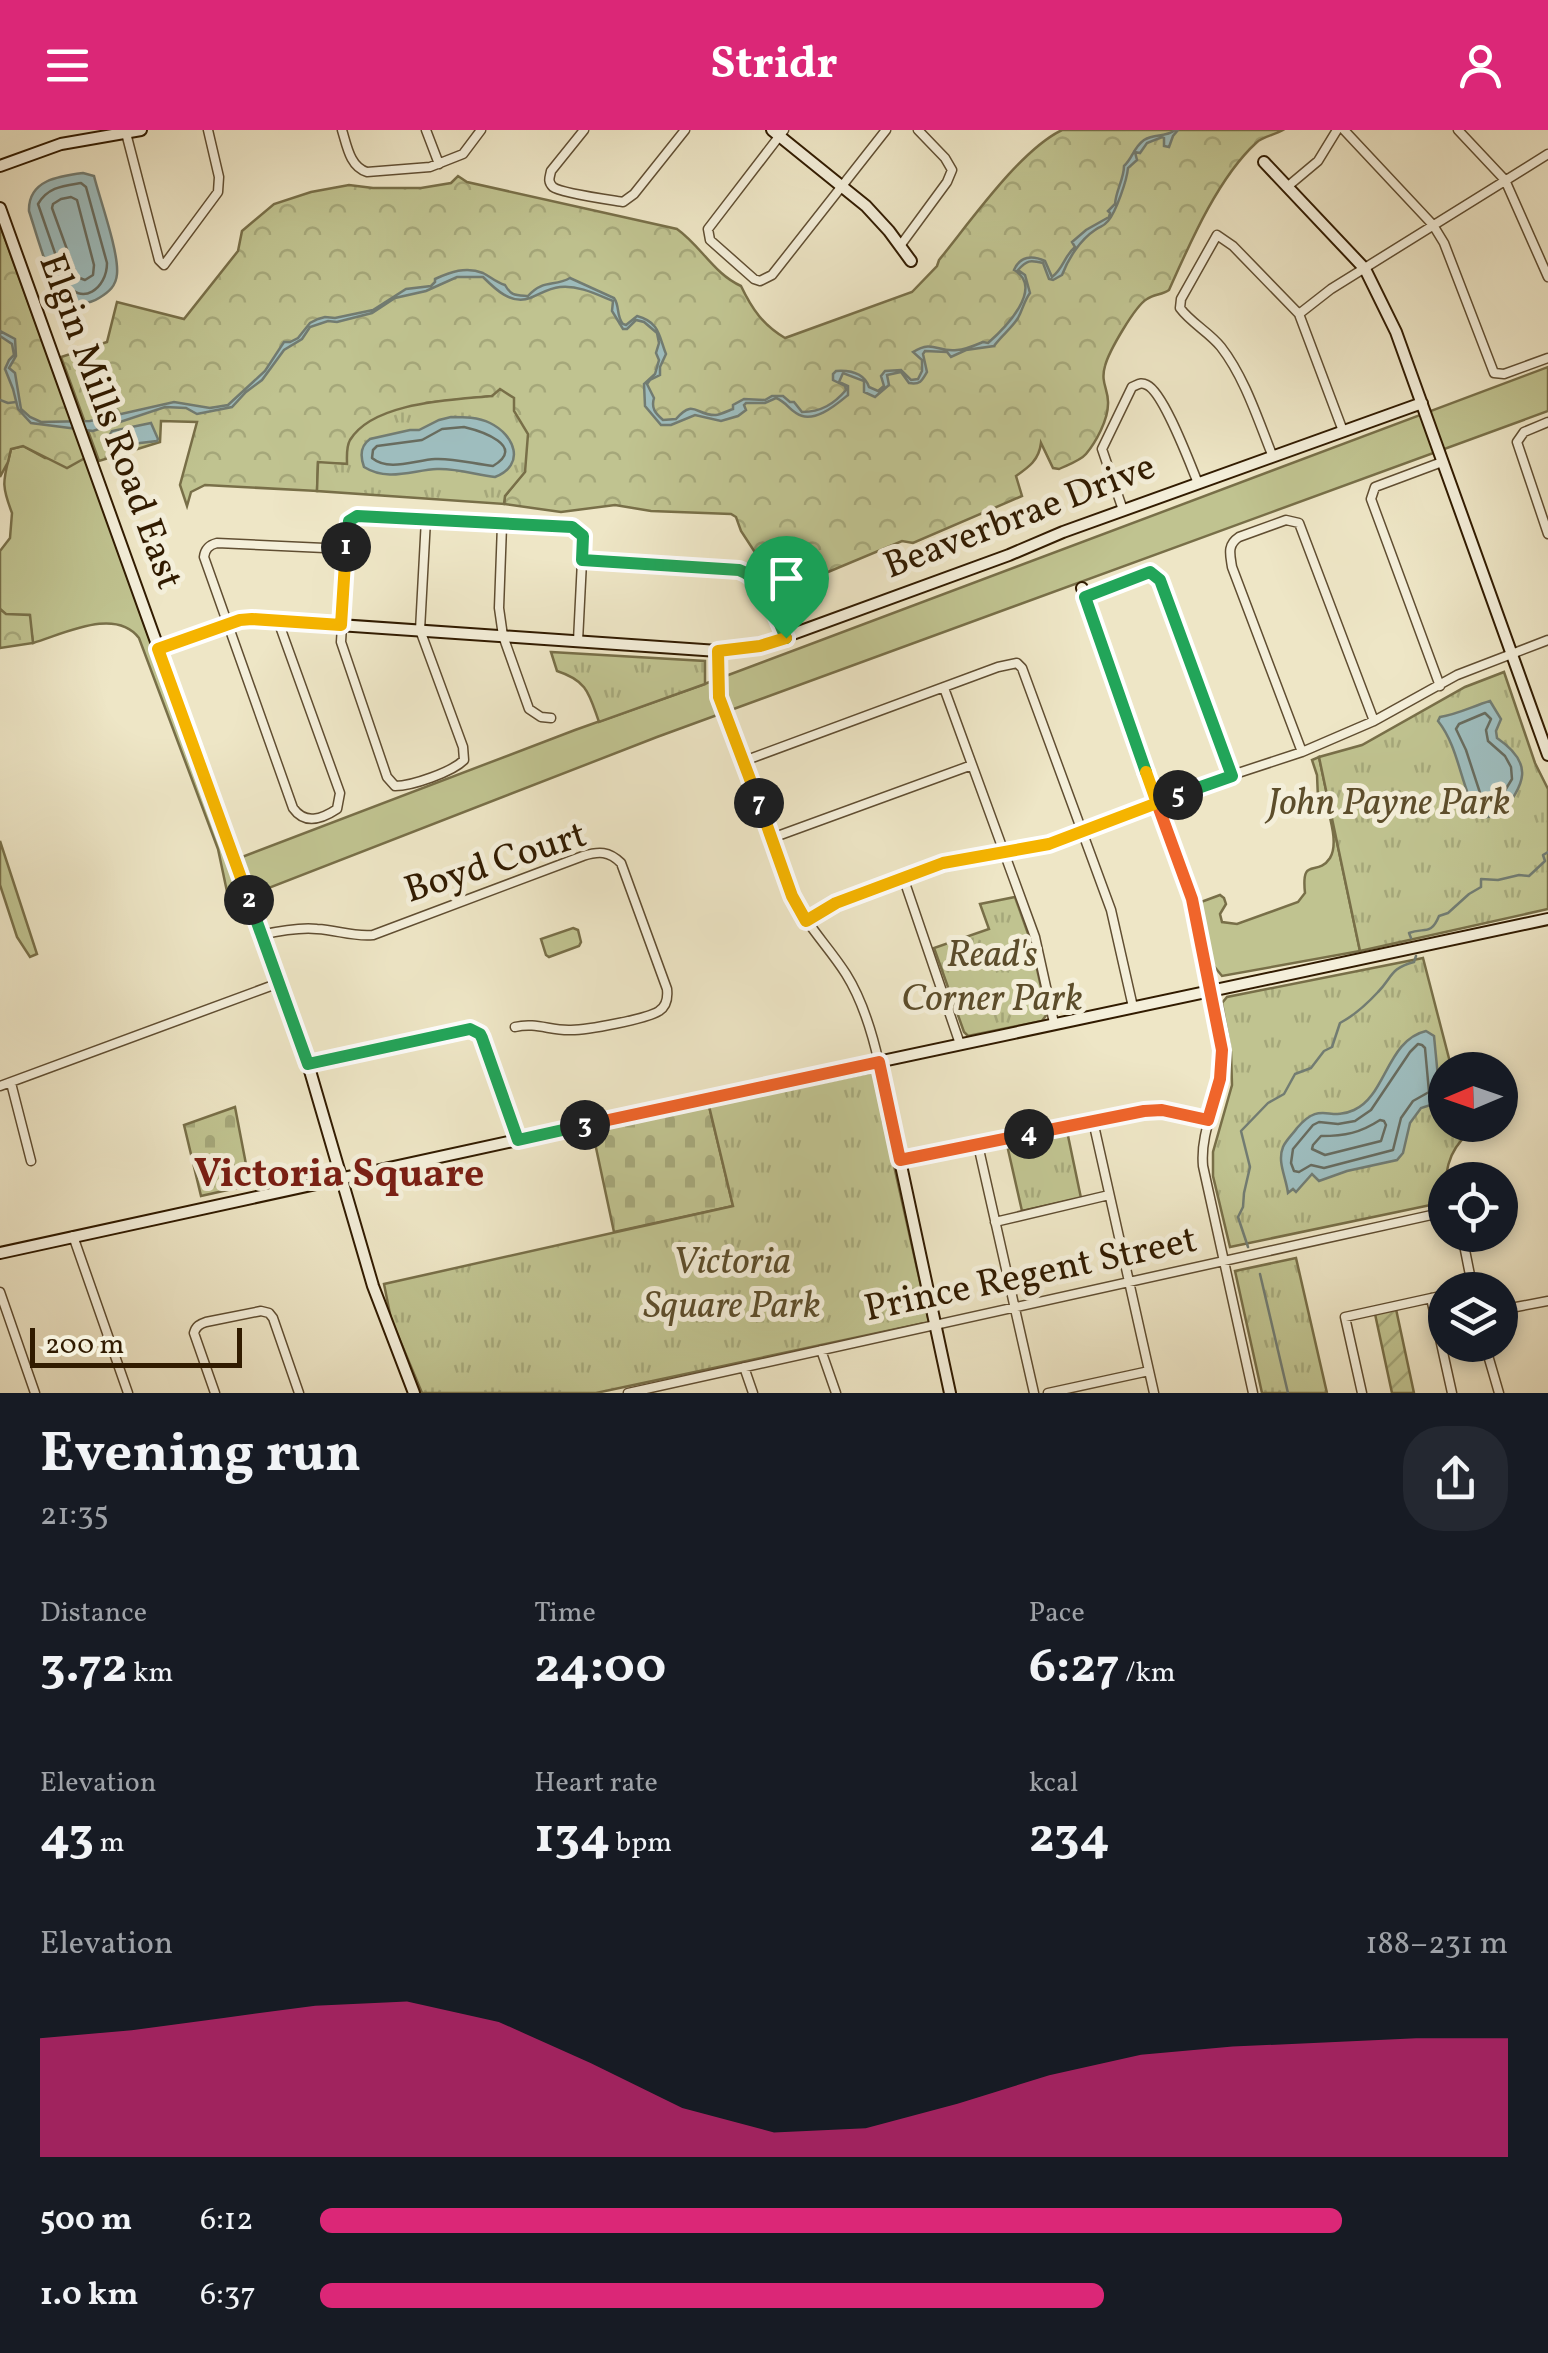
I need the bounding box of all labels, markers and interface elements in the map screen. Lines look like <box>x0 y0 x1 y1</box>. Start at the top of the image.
text: Stridr <box>710 34 838 97</box>
icon: menu <box>40 38 95 93</box>
icon: person <box>1453 38 1508 93</box>
street label: Elgin Mills Road East <box>24 247 194 597</box>
street label: Beaverbrae Drive <box>876 442 1164 594</box>
pin: 1 <box>321 522 371 572</box>
text: 1 <box>340 527 352 566</box>
pin <box>744 536 829 639</box>
icon: arrive <box>759 551 814 606</box>
pin: 5 <box>1153 770 1203 820</box>
text: 5 <box>1171 775 1185 814</box>
pin: 7 <box>734 778 784 828</box>
park label: John Payne Park <box>1264 778 1510 831</box>
text: 7 <box>752 783 766 822</box>
street label: Boyd Court <box>398 810 594 918</box>
pin: 2 <box>224 875 274 925</box>
text: 2 <box>242 880 256 919</box>
park label: Read's Corner Park <box>901 930 1083 1027</box>
north arrow <box>1428 1052 1518 1142</box>
map controls <box>1428 1052 1518 1362</box>
pin: 3 <box>560 1100 610 1150</box>
text: 3 <box>578 1105 592 1144</box>
pin: 4 <box>1004 1109 1054 1159</box>
text: 4 <box>1021 1114 1037 1153</box>
district label: Victoria Square <box>194 1148 484 1204</box>
button: locate <box>1428 1162 1518 1252</box>
street label: Prince Regent Street <box>860 1215 1202 1337</box>
park label: Victoria Square Park <box>643 1237 821 1334</box>
button: layers <box>1428 1272 1518 1362</box>
scale bar <box>30 1323 242 1368</box>
text: 200 m <box>45 1326 124 1365</box>
text: Evening run <box>40 1418 361 1494</box>
button: share <box>1403 1426 1508 1531</box>
text: 21:35 <box>40 1494 109 1538</box>
text: Distance <box>40 1594 147 1633</box>
text: Time <box>534 1594 596 1633</box>
text: Pace <box>1029 1594 1085 1633</box>
text: 3.72 <box>40 1633 128 1703</box>
text: 24:00 <box>534 1633 666 1703</box>
text: 6:27 <box>1029 1633 1120 1703</box>
text: km <box>128 1654 173 1693</box>
text: /km <box>1120 1654 1175 1693</box>
text: Elevation <box>40 1764 156 1803</box>
text: Heart rate <box>534 1764 658 1803</box>
text: kcal <box>1029 1764 1078 1803</box>
text: 43 <box>40 1803 94 1873</box>
text: 134 <box>534 1803 610 1873</box>
text: 234 <box>1029 1803 1110 1873</box>
text: m <box>94 1824 124 1863</box>
text: bpm <box>610 1824 672 1863</box>
text: Elevation <box>40 1923 173 1967</box>
text: 188–231 m <box>1365 1923 1508 1967</box>
text: 500 m <box>40 2199 132 2243</box>
text: 6:12 <box>200 2199 253 2243</box>
text: 1.0 km <box>40 2274 138 2318</box>
text: 6:37 <box>200 2274 256 2318</box>

